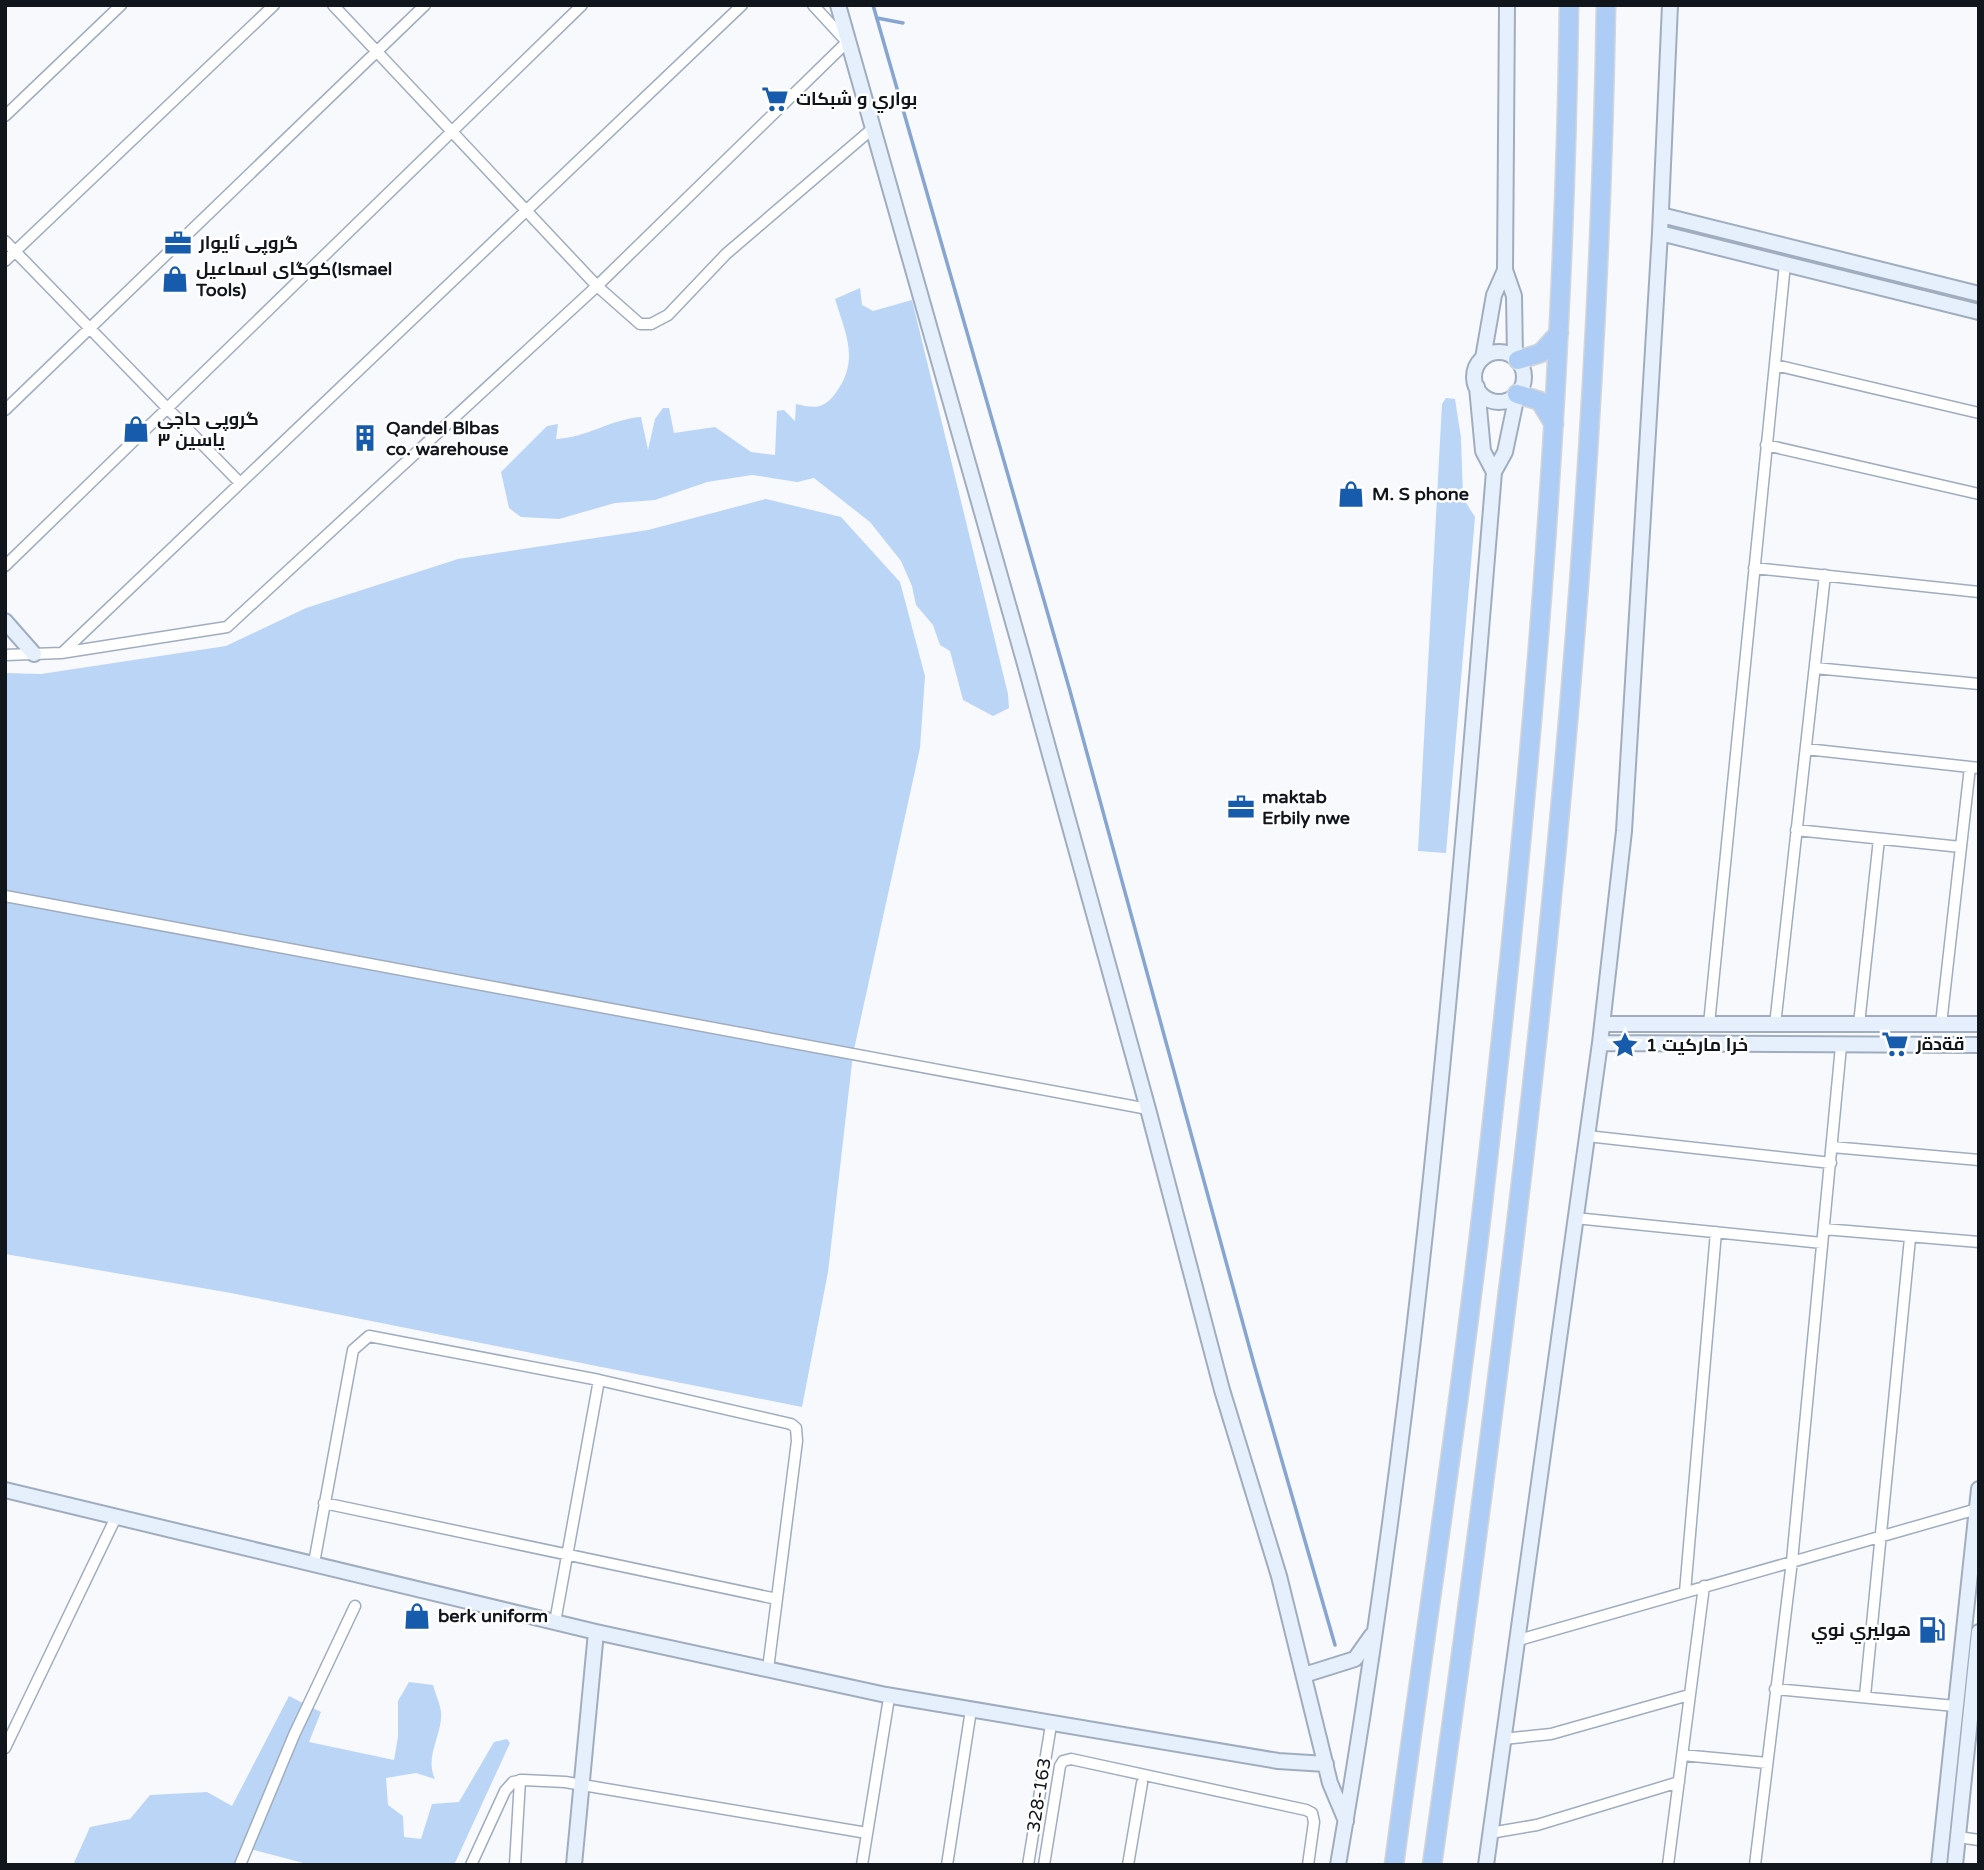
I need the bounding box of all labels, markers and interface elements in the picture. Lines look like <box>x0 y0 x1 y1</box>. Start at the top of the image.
supermarket icon: بواري و شبكات <box>760 84 790 114</box>
place label: بواري و شبكات <box>796 88 917 113</box>
office icon: گروپى ئايوار <box>163 228 193 258</box>
place label: گروپى ئايوار <box>198 232 298 255</box>
place label: كوگای اسماعیل(Ismael Tools) <box>195 258 392 301</box>
shop icon: كوگای اسماعیل(Ismael Tools) <box>160 264 190 294</box>
place label: گروپی حاجی یاسین ٣ <box>157 408 259 451</box>
shop icon: گروپی حاجی یاسین ٣ <box>121 414 151 444</box>
place label: Qandel Blbas co. warehouse <box>386 417 508 460</box>
building icon: Qandel Blbas co. warehouse <box>350 423 380 453</box>
shop icon: M. S phone <box>1336 479 1366 509</box>
place label: M. S phone <box>1372 483 1469 505</box>
place label: maktab Erbily nwe <box>1262 786 1350 829</box>
office icon: maktab Erbily nwe <box>1226 792 1256 822</box>
supermarket icon: قةدةر <box>1880 1029 1910 1059</box>
place icon: خرا ماركيت 1 <box>1610 1030 1640 1060</box>
place label: قةدةر <box>1915 1033 1965 1055</box>
place label: خرا ماركيت 1 <box>1646 1034 1748 1056</box>
shop icon: berk uniform <box>402 1601 432 1631</box>
place label: berk uniform <box>438 1605 548 1627</box>
fuel station icon: هوليري نوي <box>1917 1615 1947 1645</box>
place label: هوليري نوي <box>1811 1619 1911 1644</box>
street label: 328-163 <box>1022 1756 1056 1834</box>

